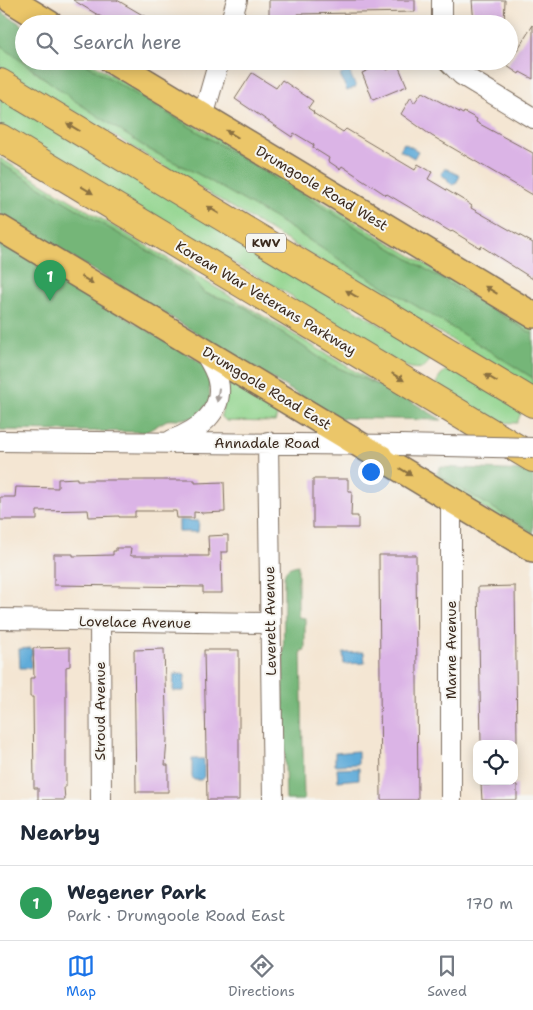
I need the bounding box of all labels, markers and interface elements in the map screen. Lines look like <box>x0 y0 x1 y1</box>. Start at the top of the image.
search box <box>15 15 518 70</box>
icon: search <box>33 29 61 57</box>
text: Search here <box>73 30 182 55</box>
one-way arrow <box>67 122 80 131</box>
one-way arrow <box>225 129 238 138</box>
street label: Drumgoole Road West <box>253 141 391 235</box>
one-way arrow <box>80 185 93 194</box>
one-way arrow <box>206 206 219 215</box>
road number: KWV <box>246 234 286 252</box>
street label: Korean War Veterans Parkway <box>172 237 360 359</box>
pin: 1 <box>34 260 66 301</box>
one-way arrow <box>80 275 93 284</box>
one-way arrow <box>485 285 498 294</box>
one-way arrow <box>345 290 358 299</box>
street label: Drumgoole Road East <box>199 342 335 434</box>
one-way arrow <box>391 373 404 382</box>
one-way arrow <box>485 373 498 382</box>
one-way arrow <box>214 387 222 403</box>
street label: Annadale Road <box>214 434 320 452</box>
your location <box>358 459 384 485</box>
one-way arrow <box>399 467 412 476</box>
street label: Leverett Avenue <box>260 566 280 676</box>
street label: Marne Avenue <box>442 601 460 699</box>
street label: Lovelace Avenue <box>79 612 191 632</box>
street label: Stroud Avenue <box>91 661 109 761</box>
map controls <box>473 740 518 785</box>
button: locate <box>473 740 518 785</box>
text: Nearby <box>20 819 100 847</box>
text: Wegener Park <box>67 880 207 905</box>
text: 1 <box>32 893 40 914</box>
text: 170 m <box>466 893 513 914</box>
text: Park · Drumgoole Road East <box>67 905 285 926</box>
tab: Map <box>66 952 96 1000</box>
tab: Directions <box>228 952 295 1000</box>
tab: Saved <box>427 952 467 1000</box>

